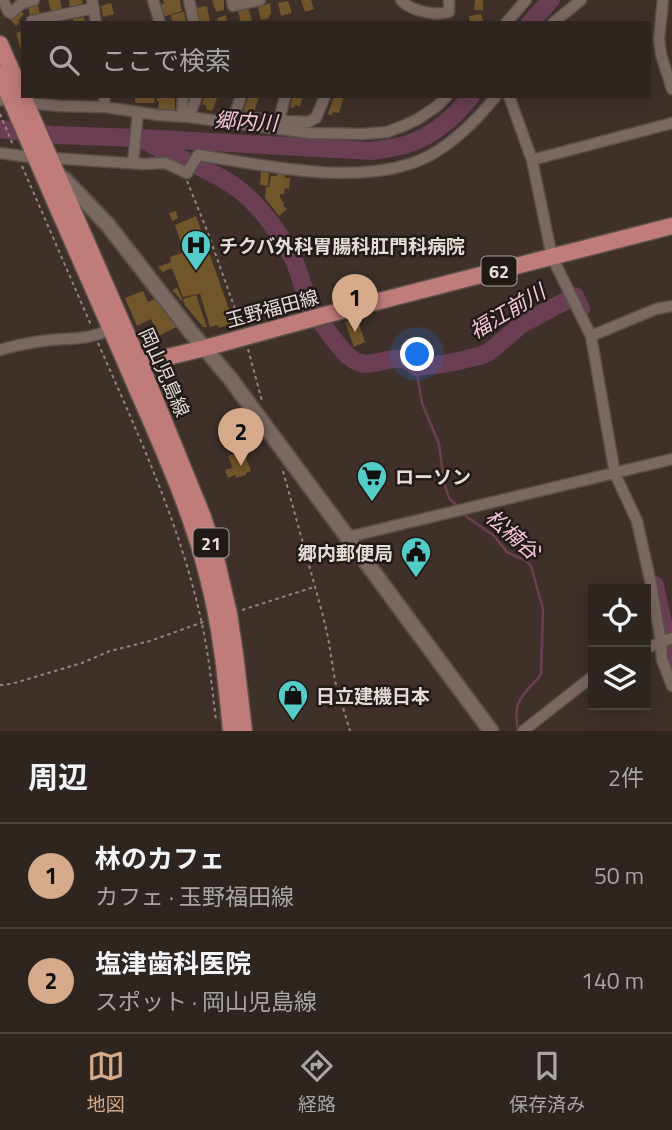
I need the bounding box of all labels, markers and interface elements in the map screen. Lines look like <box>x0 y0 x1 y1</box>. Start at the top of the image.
search box <box>21 21 651 98</box>
icon: search <box>45 41 83 79</box>
text: ここで検索 <box>101 41 231 80</box>
water label: 郷内川 <box>214 103 280 139</box>
hospital icon: チクバ外科胃腸科肛門科病院 <box>179 228 213 272</box>
place label: チクバ外科胃腸科肛門科病院 <box>219 231 465 260</box>
road number: 62 <box>482 256 516 286</box>
pin: 1 <box>332 274 378 332</box>
water label: 福江前川 <box>463 275 553 346</box>
street label: 玉野福田線 <box>222 282 322 334</box>
street label: 岡山児島線 <box>132 323 198 421</box>
your location <box>400 337 434 371</box>
pin: 2 <box>218 408 264 466</box>
supermarket icon: ローソン <box>355 459 389 503</box>
place label: ローソン <box>395 462 471 491</box>
water label: 松楠谷 <box>479 501 549 568</box>
road number: 21 <box>194 528 228 558</box>
public building icon: 郷内郵便局 <box>399 535 433 579</box>
place label: 郷内郵便局 <box>298 538 393 567</box>
map controls <box>588 584 651 710</box>
button: locate <box>588 584 651 647</box>
button: layers <box>588 647 651 710</box>
shop icon: 日立建機日本 <box>276 678 310 722</box>
place label: 日立建機日本 <box>316 681 430 710</box>
text: 周辺 <box>28 754 88 800</box>
text: 2件 <box>608 760 644 795</box>
text: 林のカフェ <box>95 839 225 878</box>
text: 1 <box>45 858 57 893</box>
text: 50 m <box>594 858 644 893</box>
text: カフェ · 玉野福田線 <box>95 879 294 914</box>
text: 塩津歯科医院 <box>95 944 251 983</box>
text: 2 <box>45 963 57 998</box>
text: 140 m <box>581 963 644 998</box>
text: スポット · 岡山児島線 <box>95 984 317 1019</box>
tab: 地図 <box>87 1047 125 1118</box>
tab: 経路 <box>298 1047 336 1118</box>
tab: 保存済み <box>509 1047 585 1118</box>

